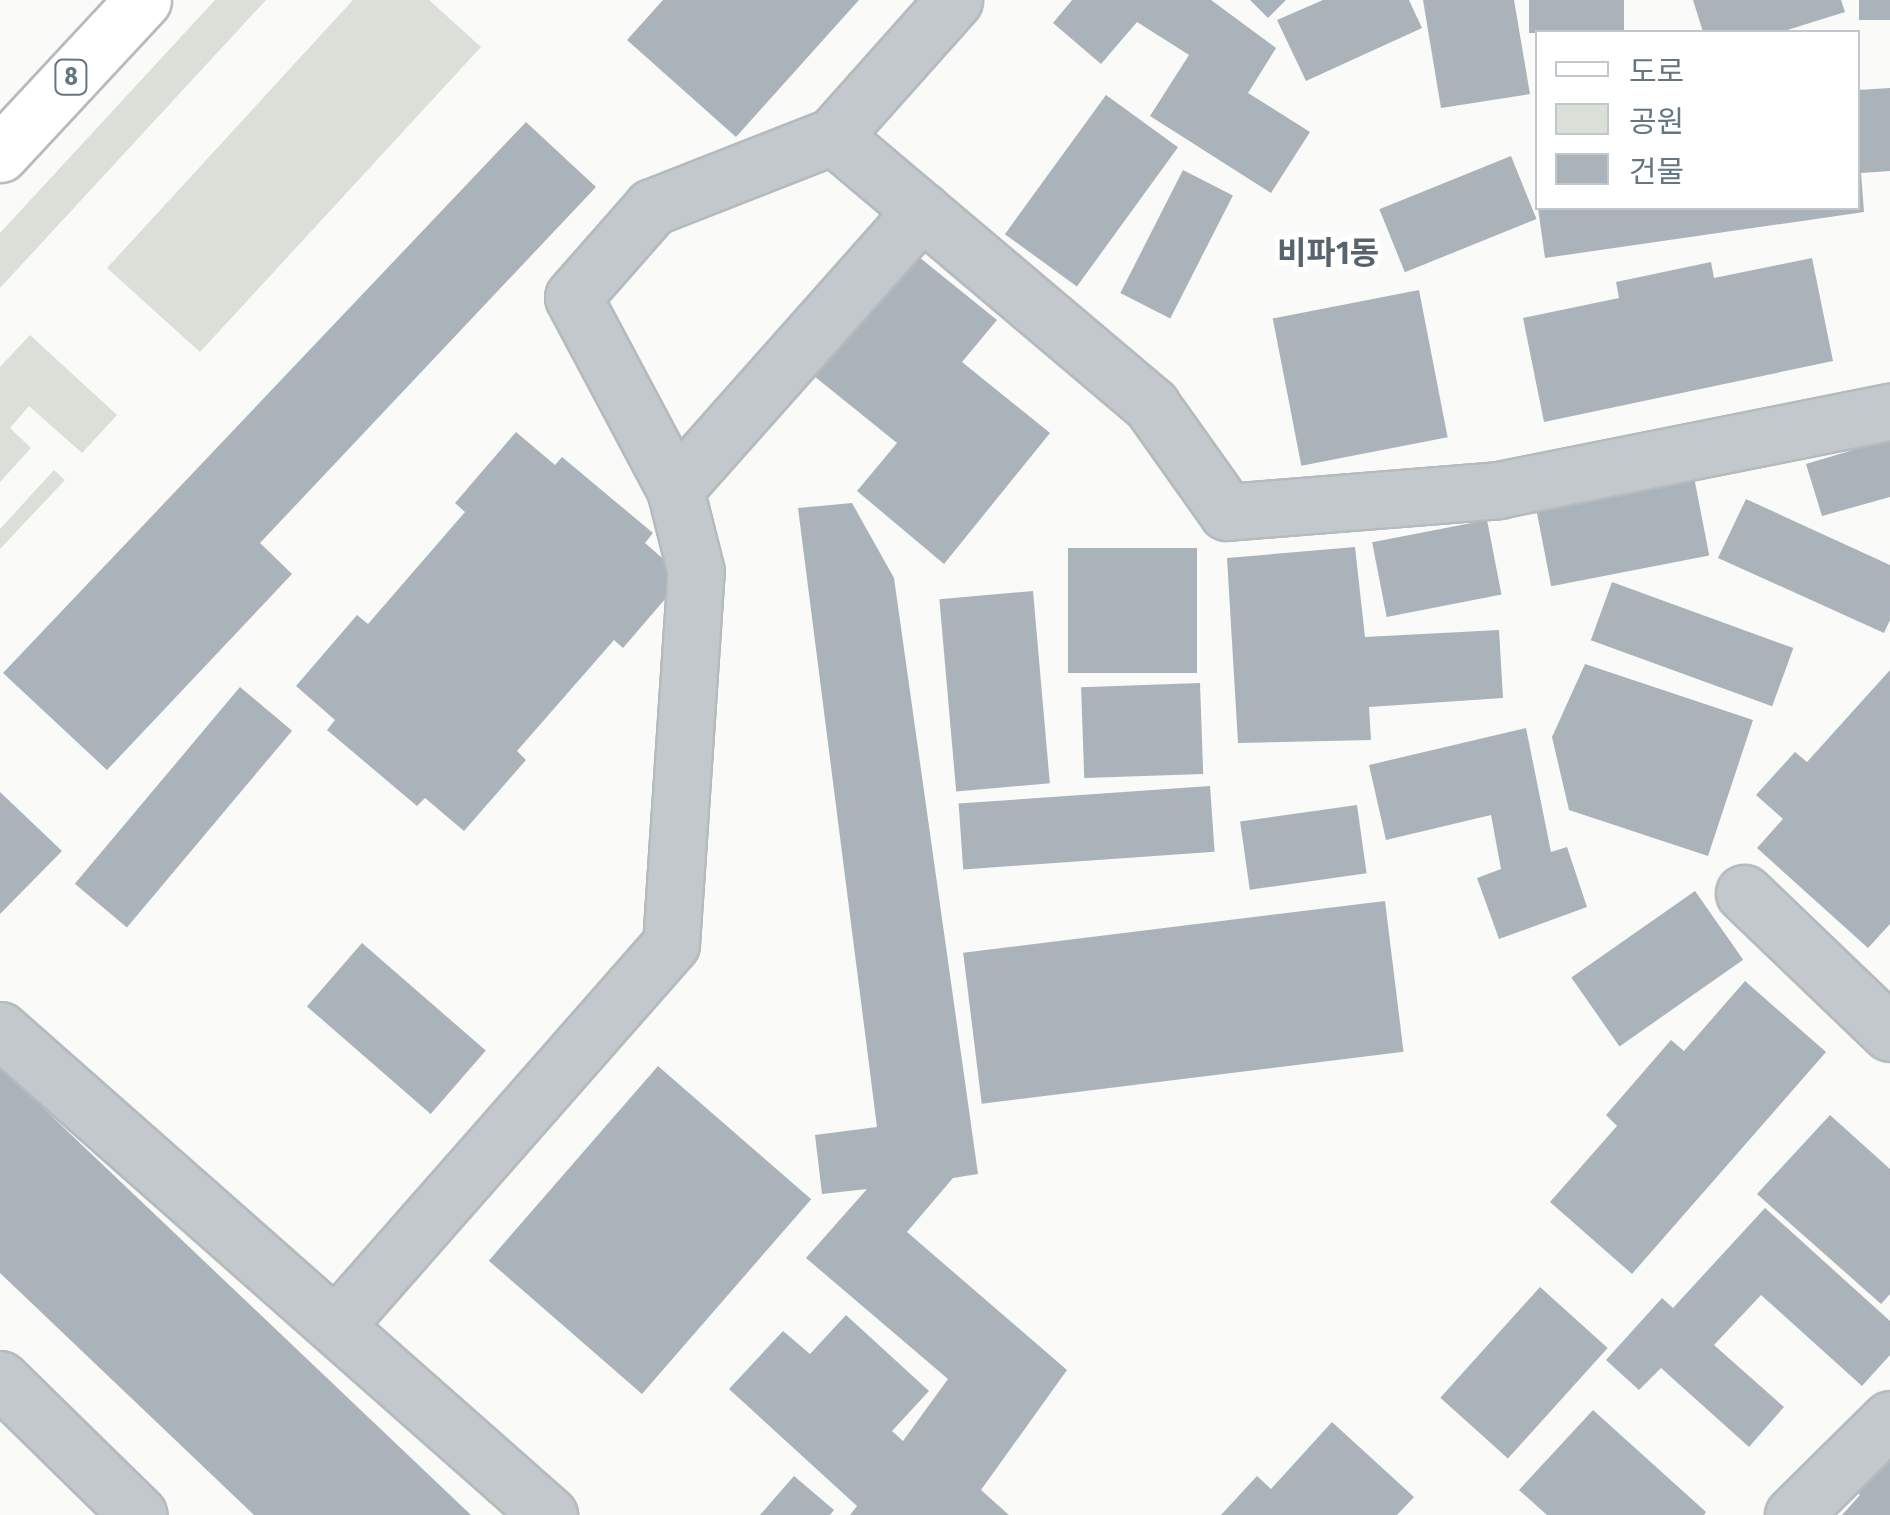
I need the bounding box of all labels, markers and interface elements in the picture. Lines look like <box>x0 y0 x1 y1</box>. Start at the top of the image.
legend <box>1535 30 1860 210</box>
text: 도로 <box>1629 54 1684 90</box>
road number: 8 <box>54 57 88 97</box>
text: 공원 <box>1629 104 1684 140</box>
text: 건물 <box>1629 154 1684 190</box>
district label: 비파1동 <box>1277 234 1379 272</box>

